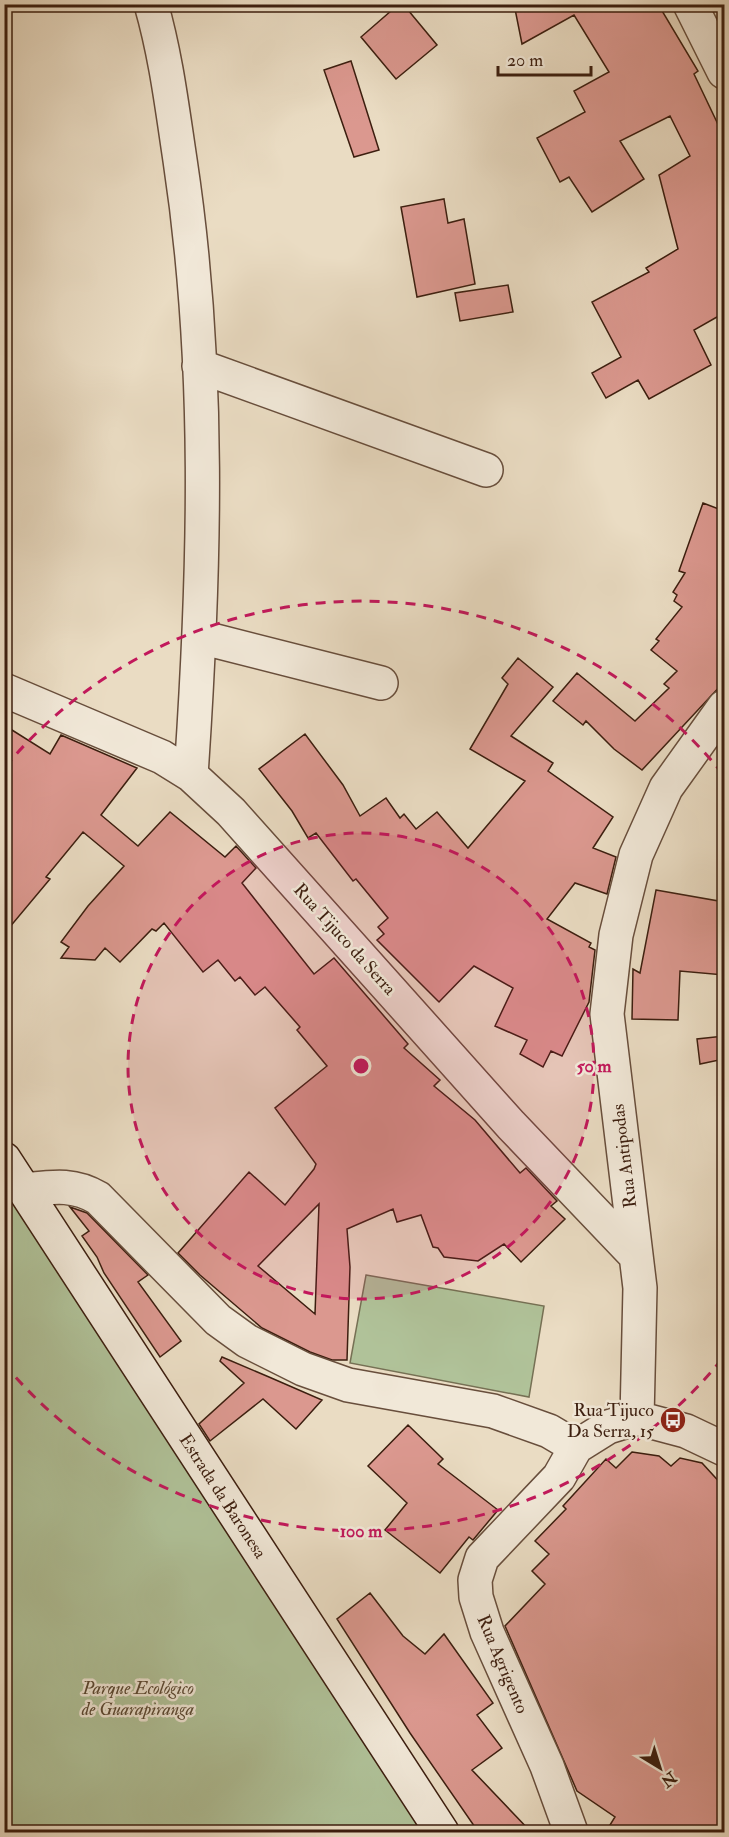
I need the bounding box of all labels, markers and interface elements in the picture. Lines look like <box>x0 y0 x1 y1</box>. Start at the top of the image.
scale bar <box>498 39 591 77</box>
text: 20 m <box>507 49 543 72</box>
street label: Rua Tijuco da Serra <box>288 879 401 1000</box>
text: 50 m <box>577 1055 612 1078</box>
centre of rings <box>351 1056 371 1076</box>
street label: Rua Antipodas <box>607 1103 642 1209</box>
place label: Rua Tijuco Da Serra, 15 <box>567 1399 654 1443</box>
bus stop icon: Rua Tijuco Da Serra, 15 <box>658 1405 688 1435</box>
street label: Estrada da Baronesa <box>174 1430 272 1563</box>
text: 100 m <box>340 1520 383 1543</box>
street label: Rua Agrigento <box>471 1611 534 1717</box>
park label: Parque Ecológico de Guarapiranga <box>81 1677 194 1721</box>
north arrow <box>630 1738 690 1798</box>
text: N <box>656 1766 681 1792</box>

